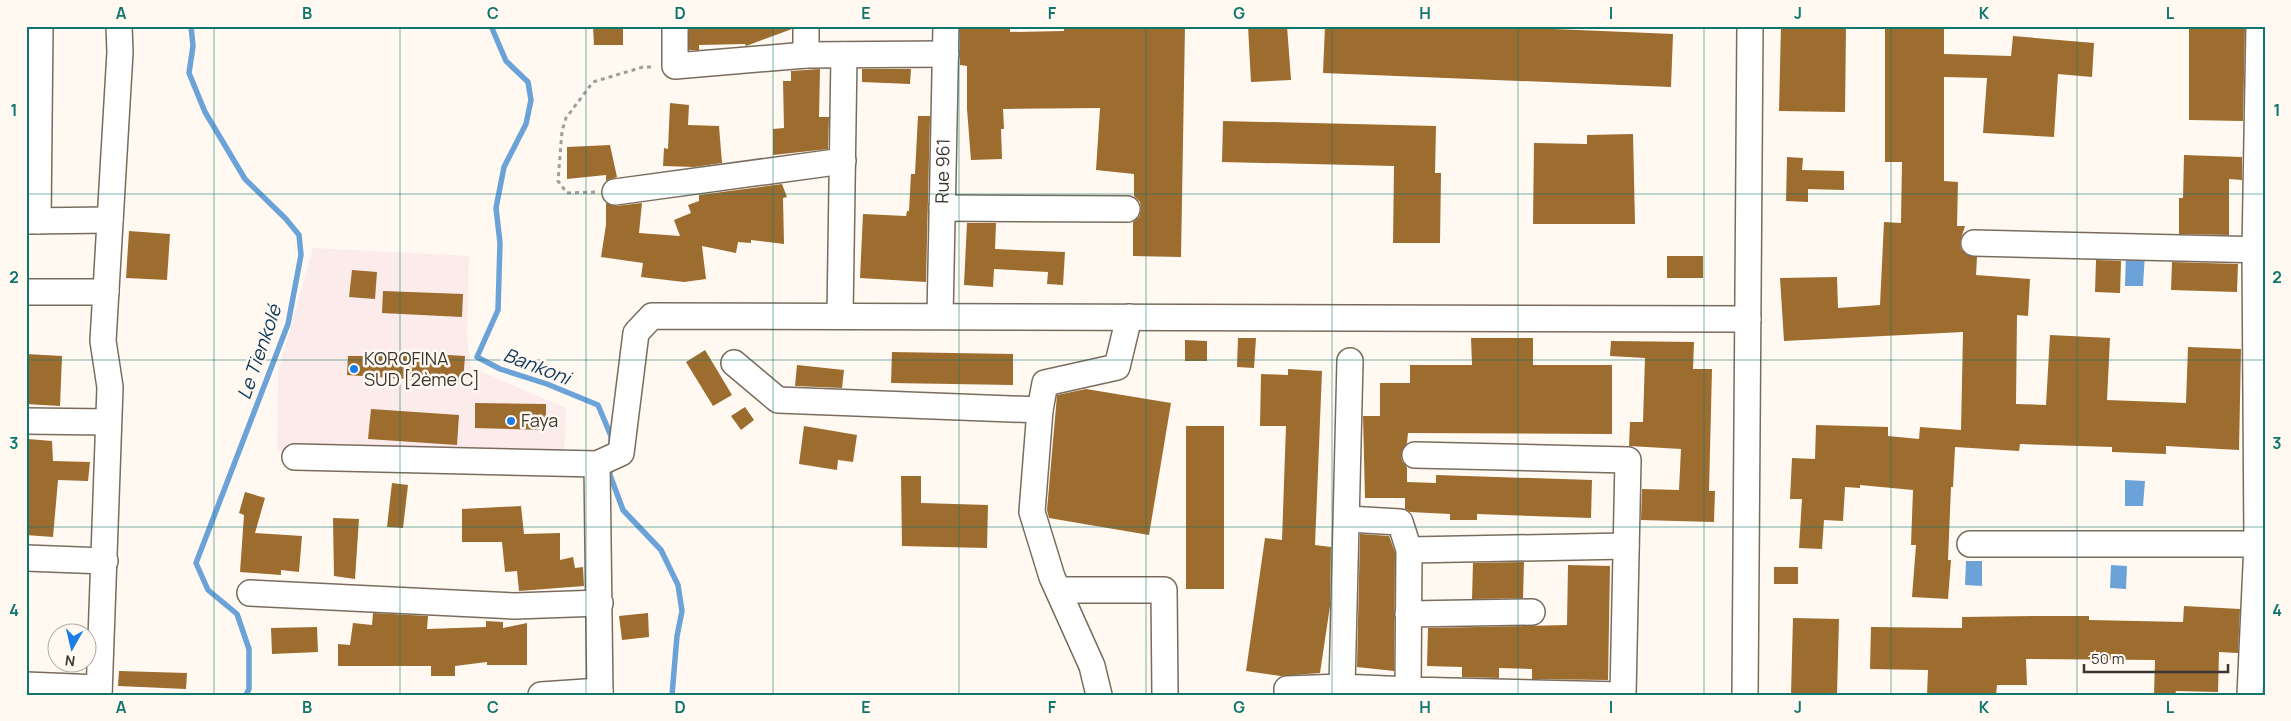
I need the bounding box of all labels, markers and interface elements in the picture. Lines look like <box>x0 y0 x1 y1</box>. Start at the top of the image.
text: A <box>116 2 127 24</box>
text: B <box>302 2 312 24</box>
text: C <box>487 2 499 24</box>
text: D <box>674 2 686 24</box>
text: E <box>861 2 871 24</box>
text: F <box>1048 2 1057 24</box>
text: G <box>1233 2 1245 24</box>
text: H <box>1419 2 1431 24</box>
text: I <box>1609 2 1613 24</box>
text: J <box>1794 2 1802 24</box>
text: K <box>1979 2 1990 24</box>
text: L <box>2166 2 2175 24</box>
text: 1 <box>10 99 18 121</box>
text: 1 <box>2273 99 2281 121</box>
street label: Rue 961 <box>929 138 955 204</box>
text: 2 <box>9 266 19 288</box>
text: 2 <box>2272 266 2282 288</box>
water label: Le Tienkolé <box>231 299 288 403</box>
water label: Bankoni <box>500 341 577 392</box>
place label: KOROFINA SUD [2ème C] <box>364 346 480 391</box>
marker: KOROFINA SUD [2ème C] <box>348 363 360 375</box>
place label: Faya <box>521 408 558 432</box>
marker: Faya <box>505 415 517 427</box>
text: 3 <box>9 432 19 454</box>
text: 3 <box>2272 432 2282 454</box>
text: 4 <box>9 599 19 621</box>
text: 4 <box>2272 599 2282 621</box>
north arrow <box>48 624 98 674</box>
scale bar <box>2084 641 2227 673</box>
text: 50 m <box>2091 648 2125 669</box>
text: N <box>64 651 76 671</box>
text: A <box>116 696 127 718</box>
text: B <box>302 696 312 718</box>
text: C <box>487 696 499 718</box>
text: D <box>674 696 686 718</box>
text: E <box>861 696 871 718</box>
text: F <box>1048 696 1057 718</box>
text: G <box>1233 696 1245 718</box>
text: H <box>1419 696 1431 718</box>
text: I <box>1609 696 1613 718</box>
text: J <box>1794 696 1802 718</box>
text: K <box>1979 696 1990 718</box>
text: L <box>2166 696 2175 718</box>

